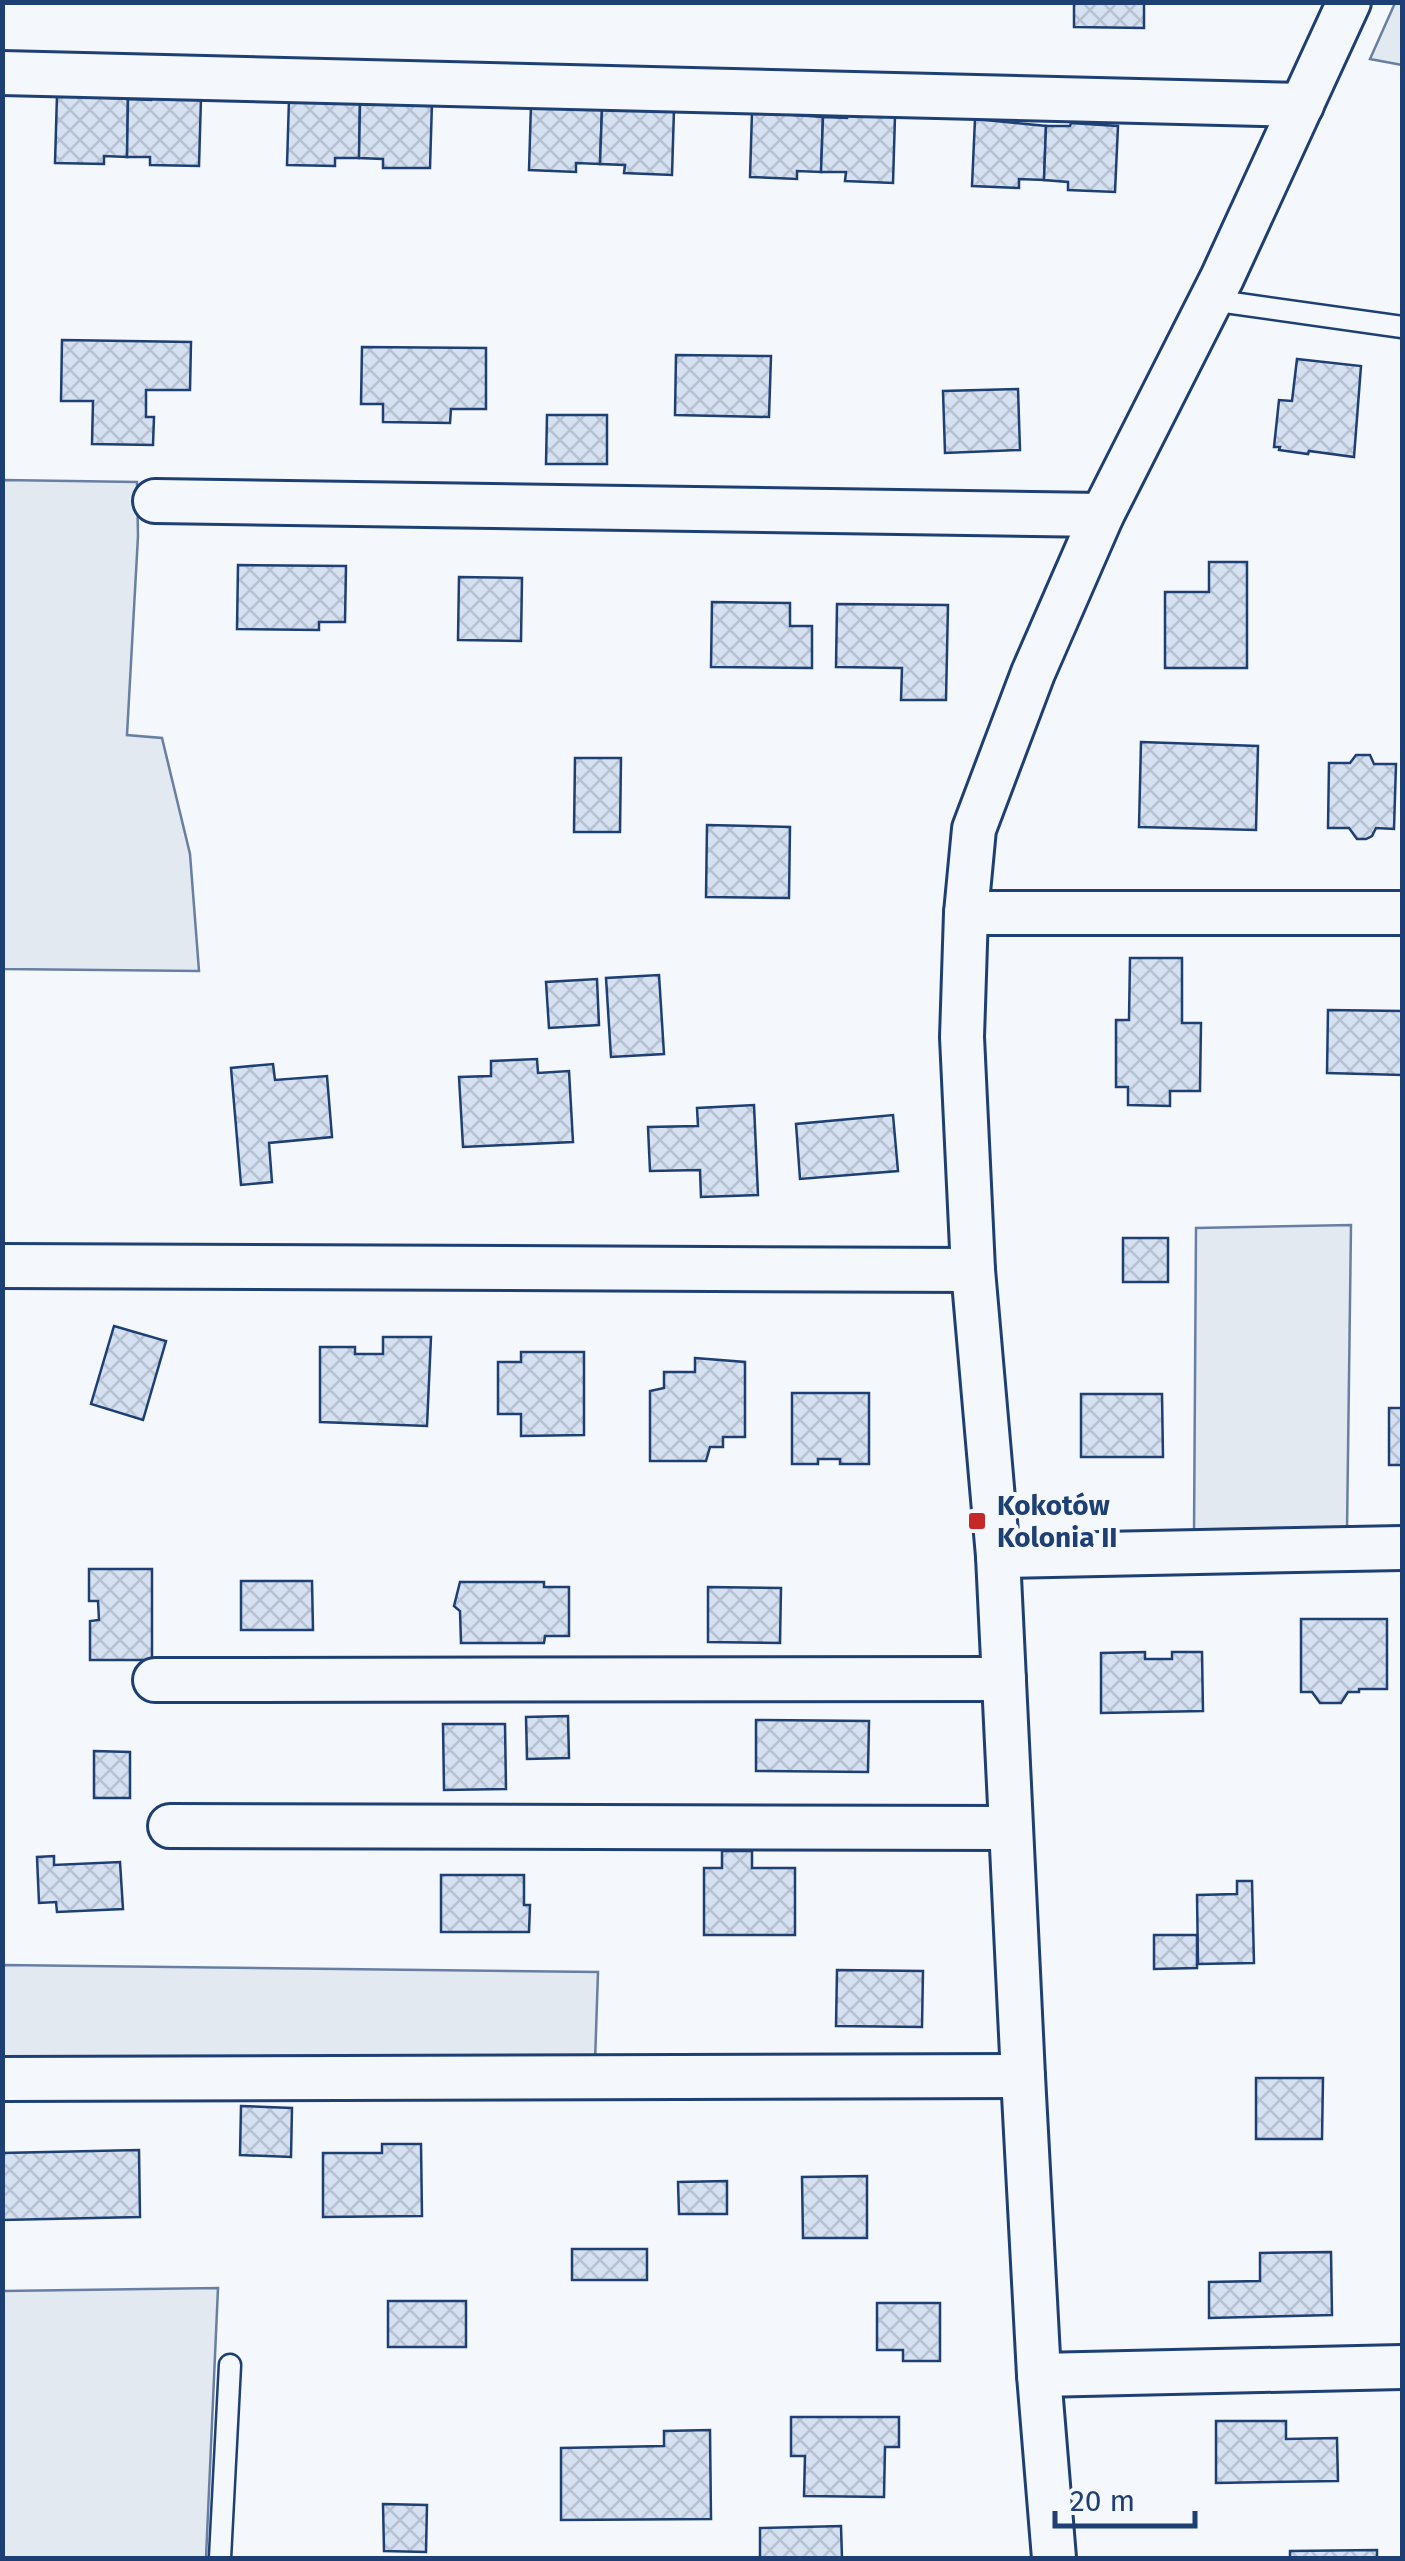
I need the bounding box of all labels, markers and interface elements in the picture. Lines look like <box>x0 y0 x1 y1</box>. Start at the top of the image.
place label: Kokotów Kolonia II <box>997 1489 1118 1554</box>
marker: Kokotów Kolonia II <box>966 1510 988 1532</box>
scale bar <box>1055 2466 1195 2528</box>
text: 20 m <box>1070 2483 1135 2519</box>

